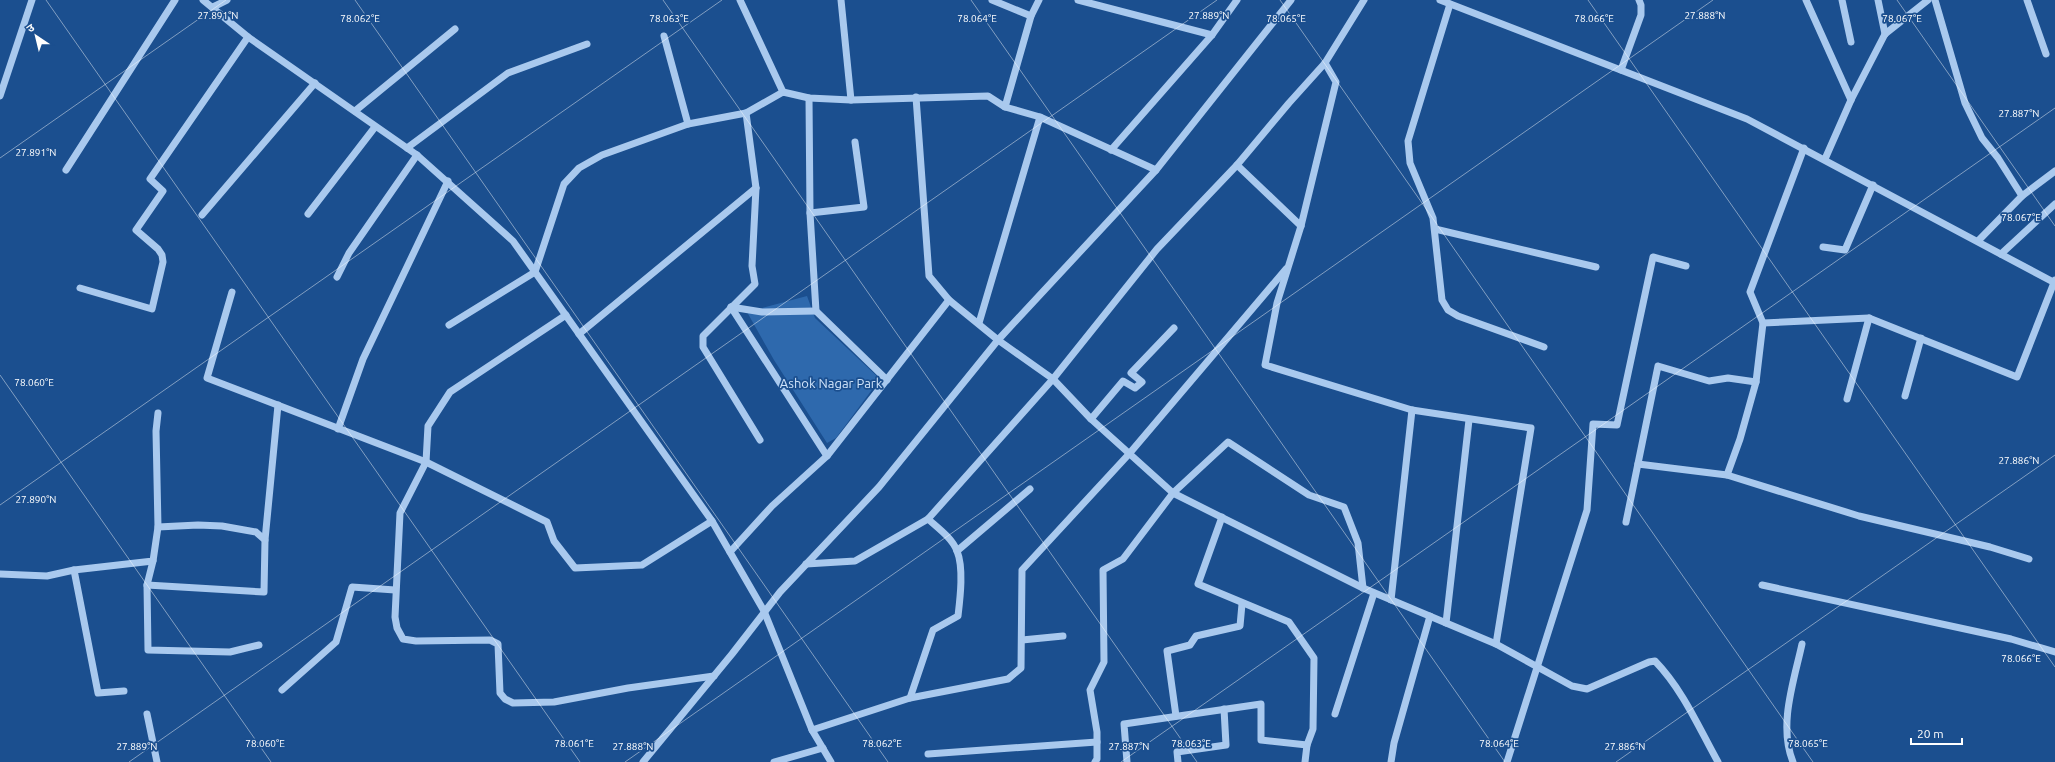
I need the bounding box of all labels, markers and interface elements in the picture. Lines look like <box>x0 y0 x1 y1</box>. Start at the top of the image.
text: 27.891°N <box>197 10 239 21</box>
text: 27.889°N <box>1188 10 1230 21</box>
text: 27.888°N <box>1684 10 1726 21</box>
text: 78.062°E <box>340 13 380 24</box>
text: 78.063°E <box>649 13 689 24</box>
text: 78.064°E <box>957 13 997 24</box>
text: 78.065°E <box>1266 13 1306 24</box>
text: 78.066°E <box>1574 13 1614 24</box>
text: 78.067°E <box>1882 13 1922 24</box>
north arrow <box>16 16 56 56</box>
text: उ <box>24 21 37 35</box>
text: 27.887°N <box>1998 108 2040 119</box>
text: 27.891°N <box>15 147 57 158</box>
text: 78.067°E <box>2001 212 2041 223</box>
park label: Ashok Nagar Park <box>780 376 883 390</box>
text: 78.060°E <box>14 377 54 388</box>
text: 27.886°N <box>1998 455 2040 466</box>
text: 27.890°N <box>15 494 57 505</box>
text: 78.066°E <box>2001 653 2041 664</box>
scale bar <box>1911 720 1962 746</box>
text: 20 m <box>1917 727 1944 740</box>
text: 78.060°E <box>245 738 285 749</box>
text: 78.061°E <box>554 738 594 749</box>
text: 78.062°E <box>862 738 902 749</box>
text: 78.063°E <box>1171 738 1211 749</box>
text: 78.064°E <box>1479 738 1519 749</box>
text: 78.065°E <box>1788 738 1828 749</box>
text: 27.889°N <box>116 741 158 752</box>
text: 27.888°N <box>612 741 654 752</box>
text: 27.887°N <box>1108 741 1150 752</box>
text: 27.886°N <box>1604 741 1646 752</box>

